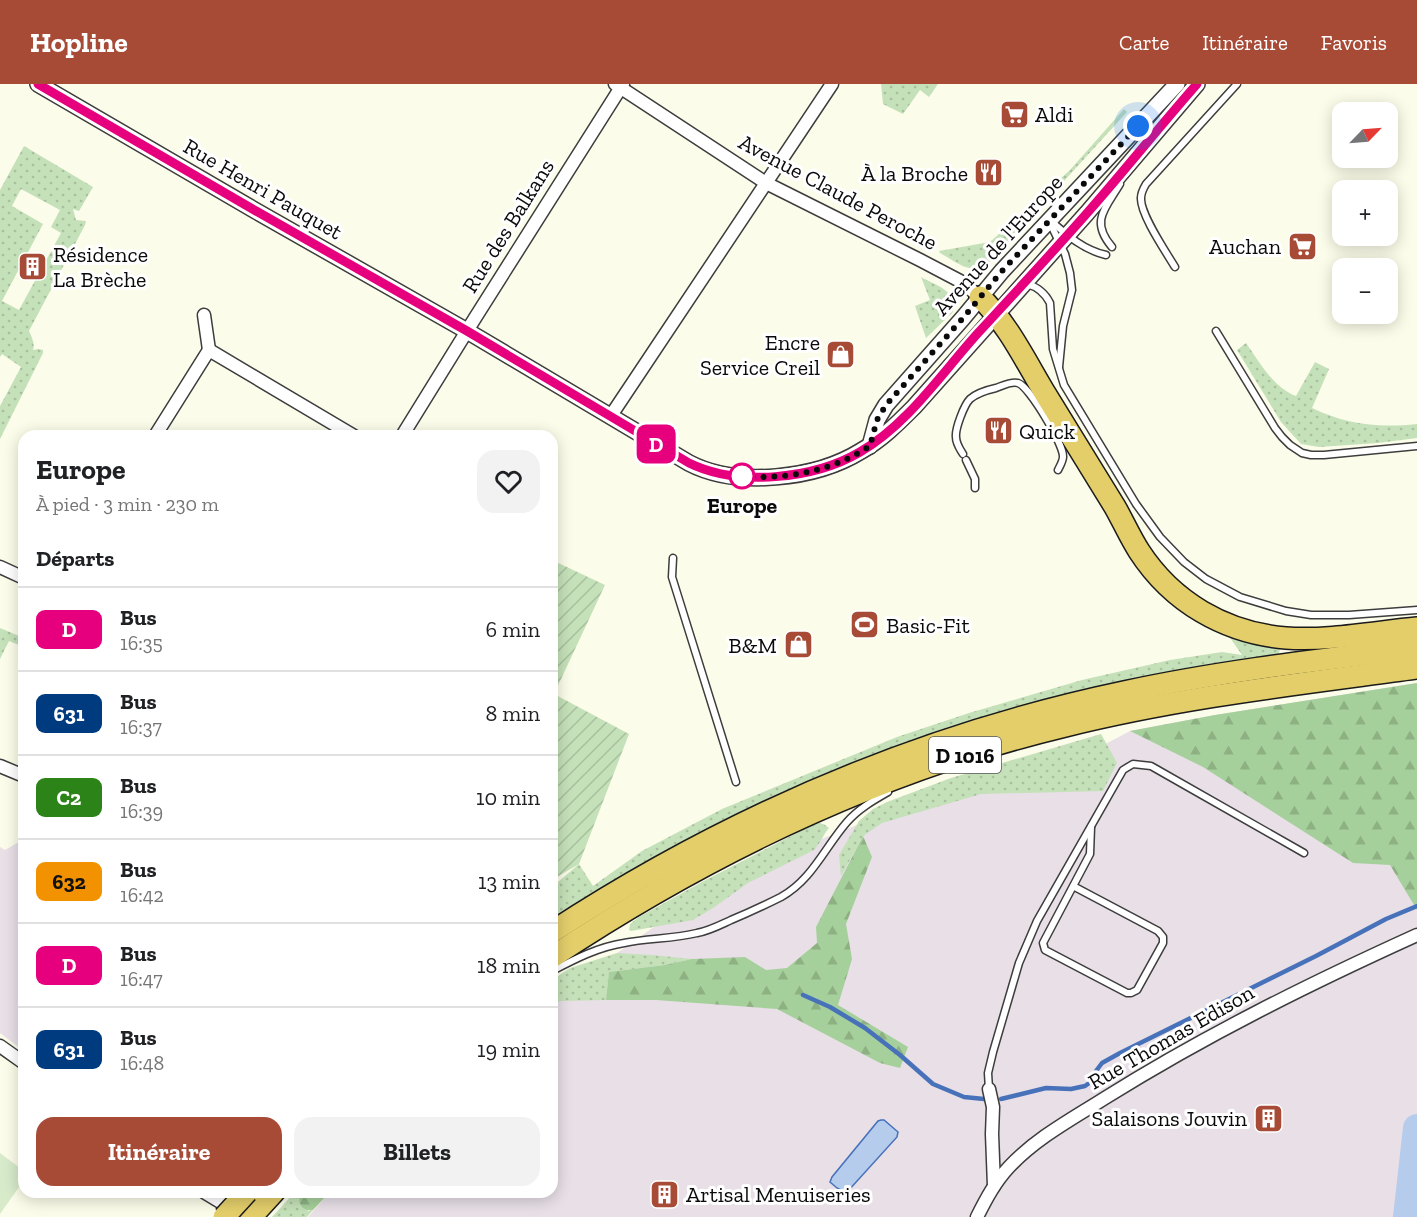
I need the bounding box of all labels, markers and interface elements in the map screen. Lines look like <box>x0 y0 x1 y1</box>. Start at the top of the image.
text: Hopline <box>30 26 128 59</box>
text: Carte <box>1119 30 1169 55</box>
text: Itinéraire <box>1202 30 1288 55</box>
text: Favoris <box>1321 30 1387 55</box>
supermarket icon: Aldi <box>998 98 1030 130</box>
place label: Aldi <box>1035 101 1073 128</box>
north arrow <box>1332 102 1398 168</box>
map controls <box>1332 102 1398 324</box>
your location <box>1123 111 1153 141</box>
street label: Avenue Claude Peroche <box>734 128 942 256</box>
street label: Rue Henri Pauquet <box>179 133 348 246</box>
street label: Rue des Balkans <box>456 154 560 298</box>
restaurant icon: À la Broche <box>973 157 1005 189</box>
place label: À la Broche <box>861 160 968 187</box>
street label: Avenue de l'Europe <box>928 169 1068 321</box>
button: + <box>1332 180 1398 246</box>
supermarket icon: Auchan <box>1286 230 1318 262</box>
place label: Auchan <box>1209 233 1281 260</box>
place label: Résidence La Brèche <box>53 241 148 293</box>
building icon: Résidence La Brèche <box>16 251 48 283</box>
button: − <box>1332 258 1398 324</box>
place label: Encre Service Creil <box>700 329 820 381</box>
shop icon: Encre Service Creil <box>825 339 857 371</box>
restaurant icon: Quick <box>982 415 1014 447</box>
place label: Quick <box>1019 418 1076 445</box>
line badge: D <box>636 424 676 464</box>
text: D <box>649 432 663 457</box>
button: heart <box>477 450 540 513</box>
text: Europe <box>36 453 126 486</box>
marker: Europe <box>729 463 755 489</box>
text: À pied · 3 min · 230 m <box>36 492 219 516</box>
place label: Europe <box>707 492 778 519</box>
text: Départs <box>36 545 114 572</box>
text: Bus <box>120 604 157 631</box>
sports icon: Basic-Fit <box>849 609 881 641</box>
place label: Basic-Fit <box>886 612 970 639</box>
text: 6 min <box>486 616 540 643</box>
text: D <box>62 617 76 642</box>
shop icon: B&M <box>782 629 814 661</box>
text: 16:35 <box>120 631 163 655</box>
place label: B&M <box>728 632 777 659</box>
text: Bus <box>120 688 157 715</box>
text: 8 min <box>485 700 540 727</box>
text: 631 <box>54 701 84 726</box>
text: 16:37 <box>120 715 162 739</box>
road number: D 1016 <box>929 737 1001 773</box>
text: Bus <box>120 772 157 799</box>
text: 10 min <box>476 784 540 811</box>
text: C2 <box>57 785 81 810</box>
text: 16:39 <box>120 799 163 823</box>
text: Bus <box>120 856 157 883</box>
text: 13 min <box>478 868 540 895</box>
text: 632 <box>52 869 86 894</box>
text: 16:42 <box>120 883 164 907</box>
text: Bus <box>120 940 157 967</box>
text: 18 min <box>477 952 540 979</box>
text: D <box>62 953 76 978</box>
text: 16:47 <box>120 967 163 991</box>
street label: Rue Thomas Edison <box>1083 978 1259 1095</box>
text: Bus <box>120 1024 157 1051</box>
text: 19 min <box>477 1036 540 1063</box>
text: 631 <box>54 1037 84 1062</box>
text: 16:48 <box>120 1051 164 1075</box>
building icon: Salaisons Jouvin <box>1252 1102 1284 1134</box>
place label: Salaisons Jouvin <box>1091 1105 1247 1132</box>
button: Itinéraire <box>36 1117 282 1186</box>
button: Billets <box>294 1117 540 1186</box>
building icon: Artisal Menuiseries <box>649 1178 681 1210</box>
place label: Artisal Menuiseries <box>686 1181 871 1208</box>

